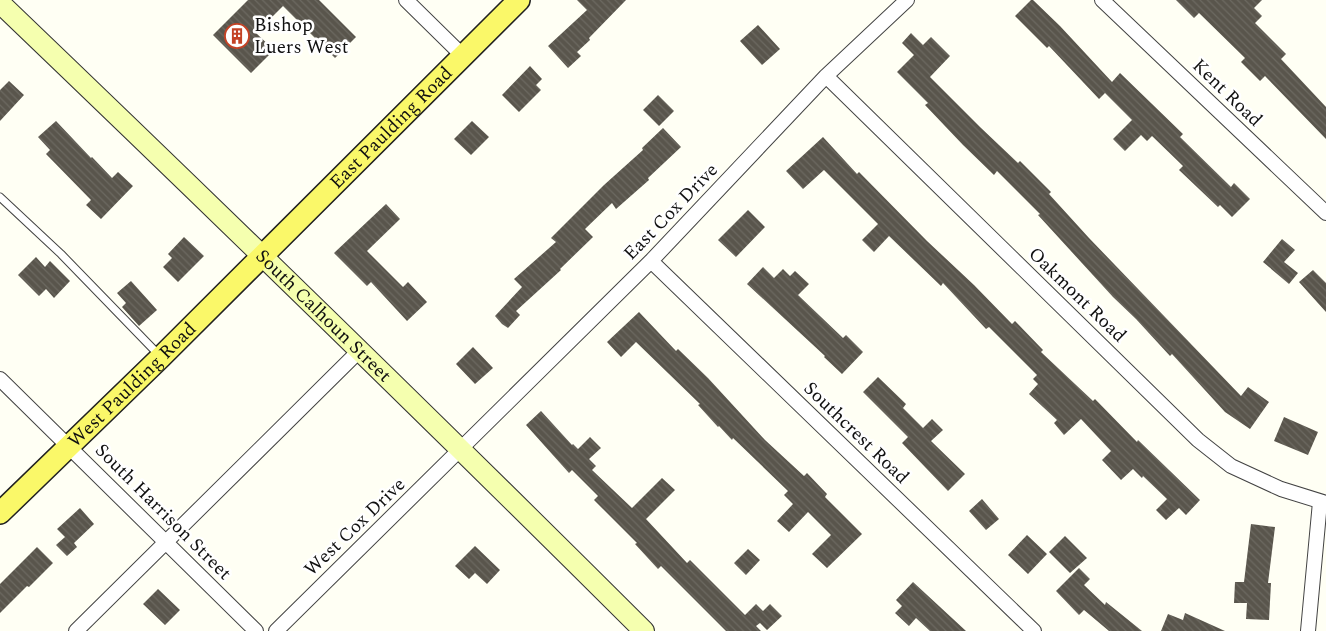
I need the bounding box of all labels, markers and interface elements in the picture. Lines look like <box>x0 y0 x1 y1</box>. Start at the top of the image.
place label: Bishop Luers West <box>254 11 349 62</box>
building icon: Bishop Luers West <box>224 23 250 49</box>
street label: Kent Road <box>1185 52 1269 134</box>
street label: East Paulding Road <box>323 59 459 196</box>
street label: East Cox Drive <box>617 157 725 267</box>
street label: Oakmont Road <box>1021 240 1133 350</box>
street label: South Calhoun Street <box>249 242 398 389</box>
street label: West Paulding Road <box>61 315 203 454</box>
street label: Southcrest Road <box>797 375 915 491</box>
street label: South Harrison Street <box>88 437 238 587</box>
street label: West Cox Drive <box>298 471 412 583</box>

